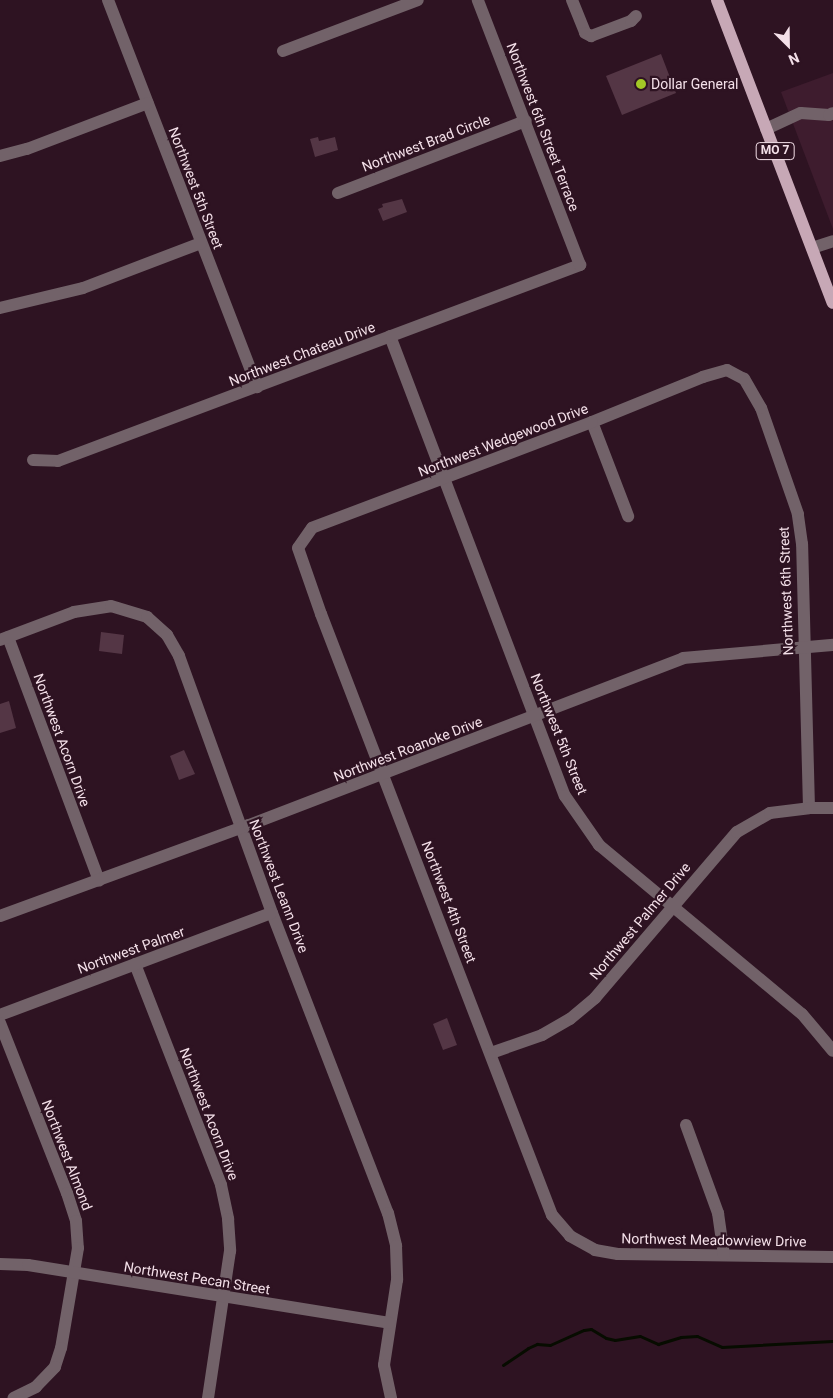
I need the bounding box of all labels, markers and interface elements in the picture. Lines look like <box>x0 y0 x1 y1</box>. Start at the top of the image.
north arrow <box>763 20 813 70</box>
street label: Northwest 6th Street Terrace <box>503 40 583 214</box>
text: N <box>786 50 802 68</box>
place label: Dollar General <box>651 76 738 92</box>
marker: Dollar General <box>635 78 647 90</box>
street label: Northwest Brad Circle <box>359 111 493 175</box>
street label: Northwest 5th Street <box>165 125 227 251</box>
road number: MO 7 <box>755 142 795 160</box>
street label: Northwest Chateau Drive <box>227 318 377 390</box>
street label: Northwest Wedgewood Drive <box>416 400 590 480</box>
street label: Northwest 6th Street <box>775 526 797 656</box>
street label: Northwest Acorn Drive <box>30 671 94 809</box>
street label: Northwest 5th Street <box>527 671 591 797</box>
street label: Northwest Roanoke Drive <box>331 713 485 785</box>
street label: Northwest Leann Drive <box>246 817 312 955</box>
street label: Northwest 4th Street <box>418 839 480 965</box>
street label: Northwest Palmer Drive <box>586 859 694 983</box>
street label: Northwest Palmer <box>75 923 187 977</box>
street label: Northwest Acorn Drive <box>176 1045 242 1183</box>
street label: Northwest Almond <box>38 1097 96 1213</box>
street label: Northwest Meadowview Drive <box>621 1230 807 1250</box>
street label: Northwest Pecan Street <box>123 1258 271 1298</box>

